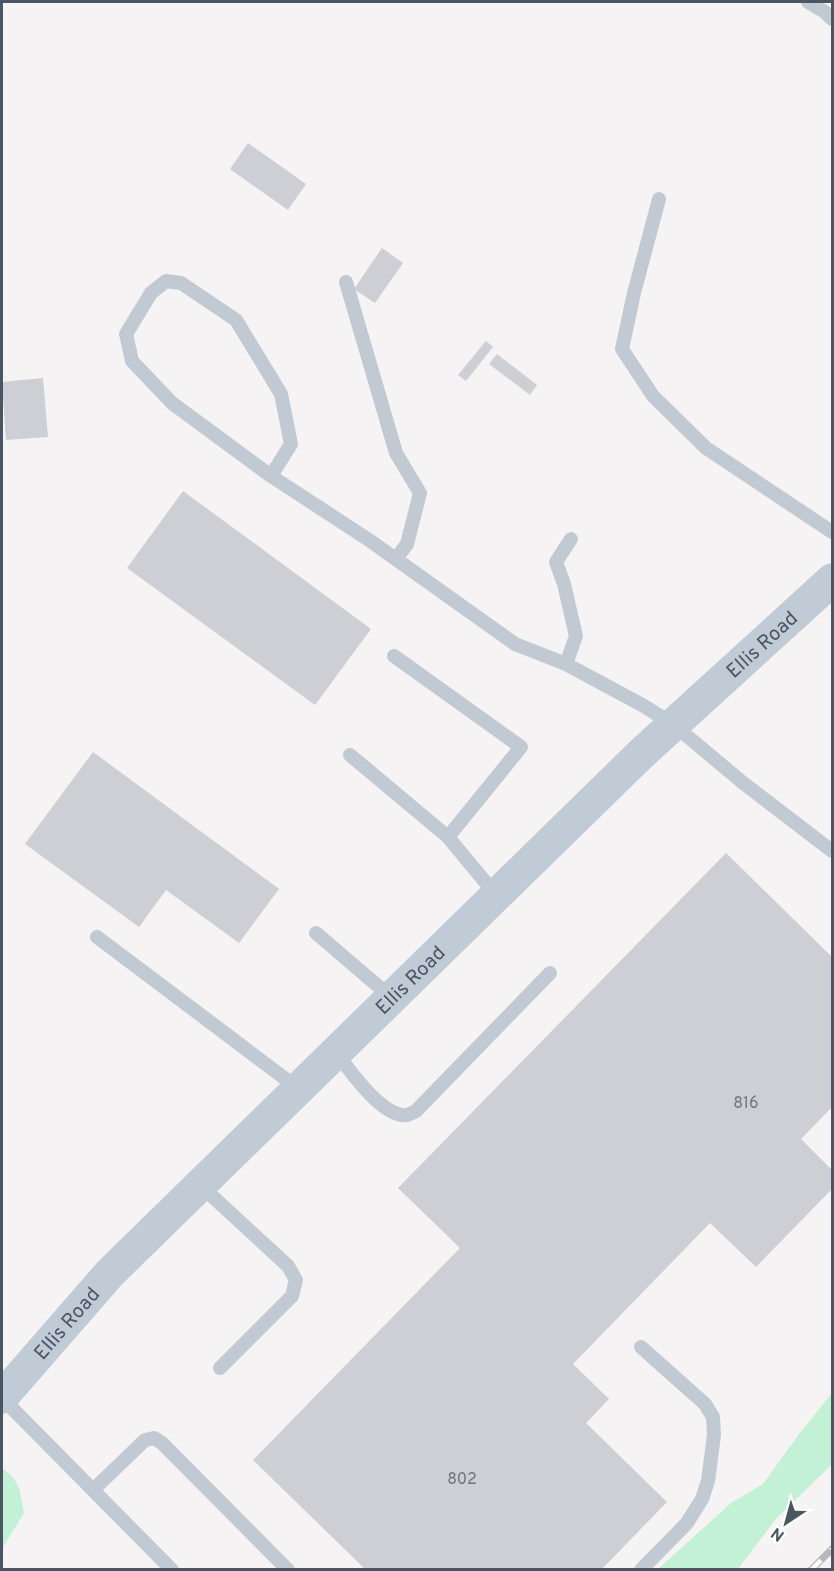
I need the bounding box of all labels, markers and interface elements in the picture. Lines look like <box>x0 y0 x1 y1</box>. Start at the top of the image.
street label: Ellis Road <box>722 606 804 685</box>
street label: Ellis Road <box>371 941 452 1021</box>
house number: 816 <box>733 1094 759 1114</box>
street label: Ellis Road <box>29 1283 107 1366</box>
house number: 802 <box>447 1470 477 1490</box>
north arrow <box>756 1493 816 1553</box>
text: N <box>768 1522 789 1545</box>

